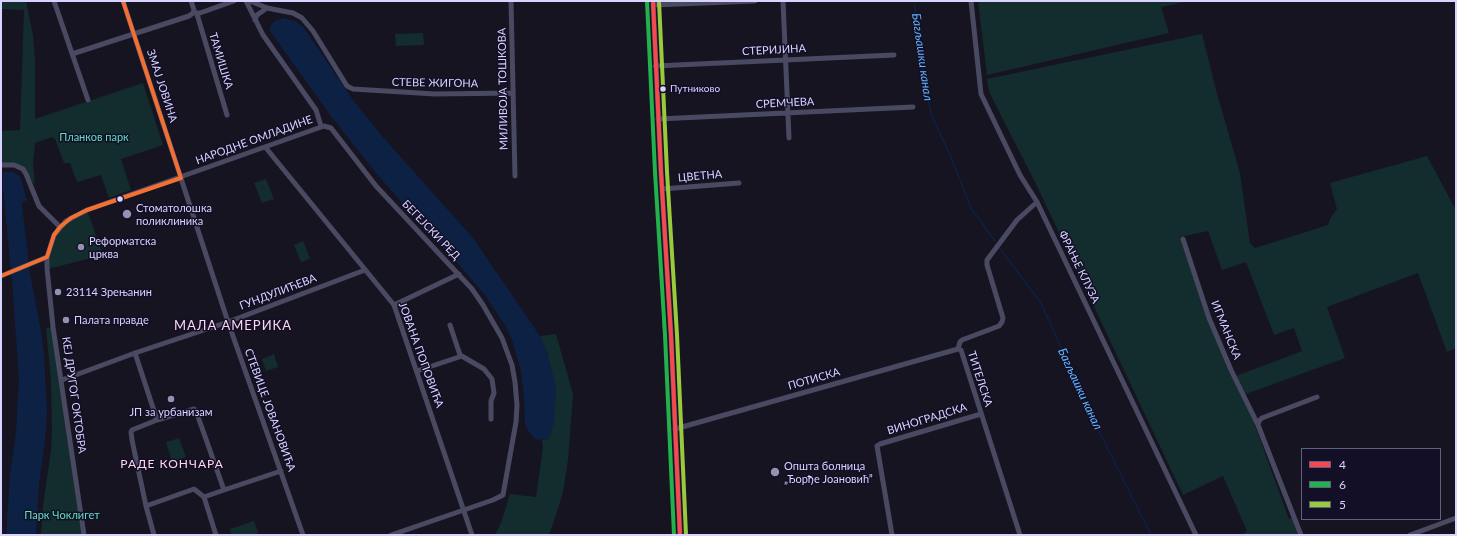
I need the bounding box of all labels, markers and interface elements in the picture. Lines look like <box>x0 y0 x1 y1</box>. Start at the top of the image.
water label: Багљашки канал <box>909 12 935 102</box>
street label: МИЛИВОЈА ТОШКОВА <box>495 28 511 150</box>
street label: ТАМИШКА <box>206 31 236 91</box>
street label: СТЕРИЈИНА <box>742 42 806 58</box>
street label: ЗМАЈ ЈОВИНА <box>144 48 180 124</box>
street label: СТЕВЕ ЖИГОНА <box>392 76 478 90</box>
place label: Путниково <box>670 83 720 95</box>
marker: Путниково <box>658 84 668 94</box>
street label: СРЕМЧЕВА <box>755 95 815 111</box>
street label: НАРОДНЕ ОМЛАДИНЕ <box>194 113 314 167</box>
park label: Планков парк <box>59 130 129 144</box>
street label: ЦВЕТНА <box>677 167 723 185</box>
unlabelled marker <box>115 194 125 204</box>
street label: БЕГЕЈСКИ РЕД <box>399 197 463 263</box>
place label: Стоматолошка поликлиника <box>136 201 212 227</box>
marker: Стоматолошка поликлиника <box>121 208 133 220</box>
street label: ФРАЊЕ КЛУЗА <box>1056 229 1102 305</box>
place label: Реформатска црква <box>89 234 156 260</box>
marker: Реформатска црква <box>76 242 86 252</box>
street label: ГУНДУЛИЋЕВА <box>238 271 318 313</box>
place label: 23114 Зрењанин <box>66 285 152 299</box>
marker: 23114 Зрењанин <box>53 287 63 297</box>
street label: ИГМАНСКА <box>1208 299 1244 361</box>
street label: ЈОВАНА ПОПОВИЋА <box>396 300 446 410</box>
place label: Палата правде <box>74 313 149 327</box>
marker: Палата правде <box>61 315 71 325</box>
district label: МАЛА АМЕРИКА <box>174 318 292 334</box>
street label: КЕЈ ДРУГОГ ОКТОБРА <box>59 336 89 454</box>
water label: Багљашки канал <box>1055 346 1105 432</box>
street label: СТЕВИЦЕ ЈОВАНОВИЋА <box>242 347 298 473</box>
street label: ТИТЕЛСКА <box>965 349 995 409</box>
street label: ПОТИСКА <box>786 365 842 393</box>
marker: ЈП за урбанизам <box>166 394 176 404</box>
street label: ВИНОГРАДСКА <box>885 401 969 437</box>
place label: ЈП за урбанизам <box>129 405 213 419</box>
legend <box>1301 448 1441 520</box>
district label: РАДЕ КОНЧАРА <box>120 457 224 471</box>
text: 4 <box>1339 457 1346 472</box>
place label: Општа болница „Ђорђе Јоановић” <box>784 459 873 485</box>
marker: Општа болница „Ђорђе Јоановић” <box>769 466 781 478</box>
text: 6 <box>1339 477 1346 492</box>
text: 5 <box>1339 497 1346 512</box>
park label: Парк Чоклигет <box>24 508 100 522</box>

